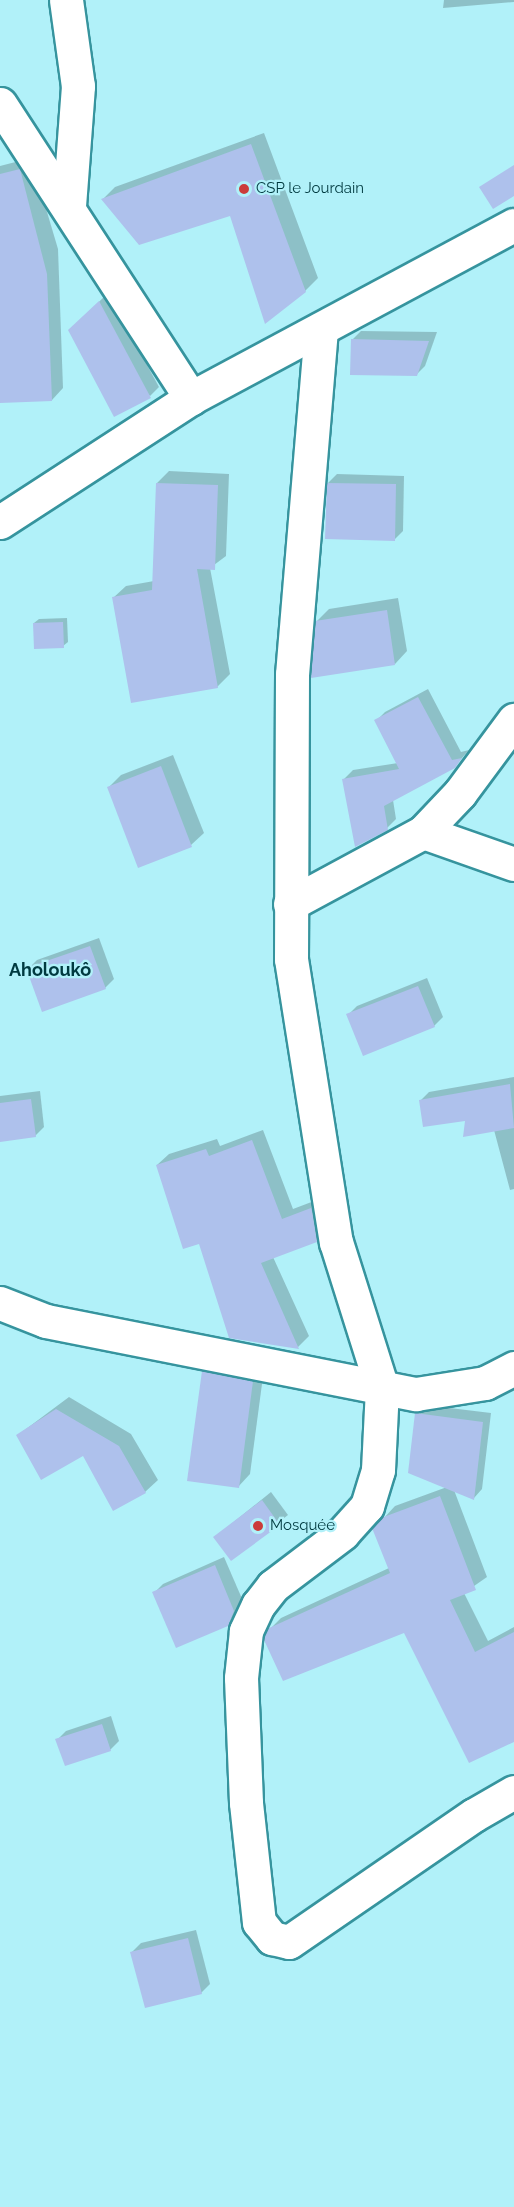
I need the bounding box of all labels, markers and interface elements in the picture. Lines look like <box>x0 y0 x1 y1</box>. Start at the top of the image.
place label: CSP le Jourdain <box>256 180 365 198</box>
marker: CSP le Jourdain <box>237 182 251 196</box>
district label: Aholoukô <box>9 959 91 981</box>
place label: Mosquée <box>270 1517 335 1535</box>
marker: Mosquée <box>251 1519 265 1533</box>

